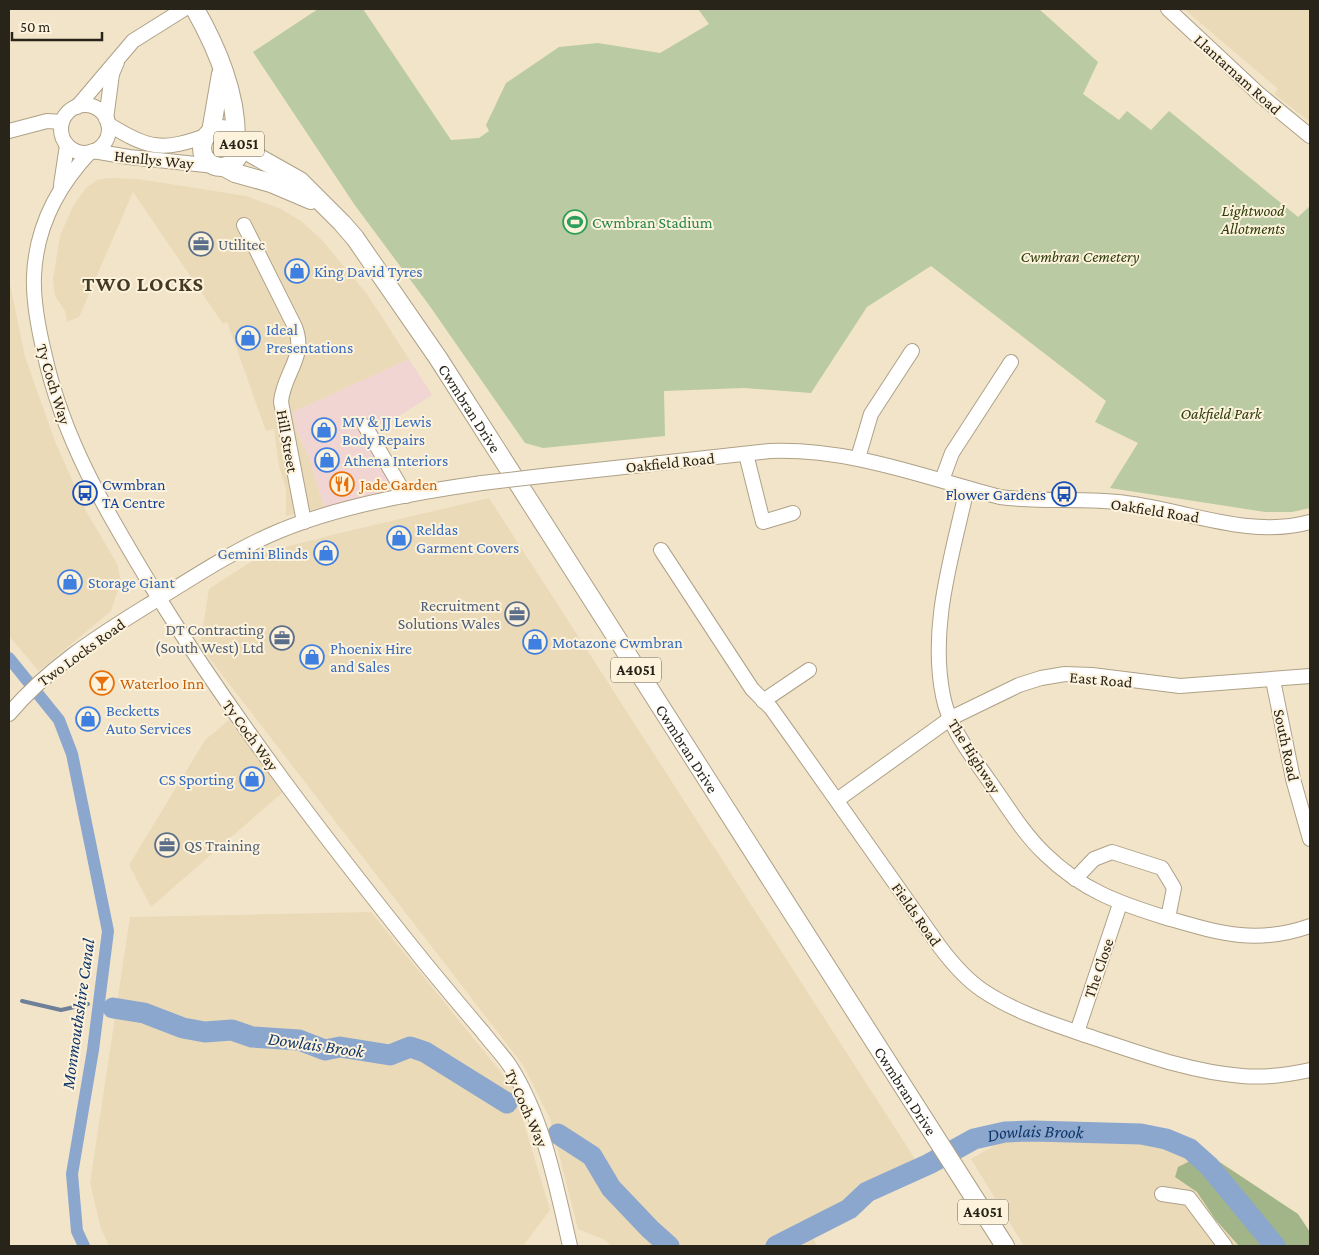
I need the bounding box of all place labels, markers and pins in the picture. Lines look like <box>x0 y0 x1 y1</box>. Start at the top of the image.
sports icon: Cwmbran Stadium <box>562 209 588 235</box>
place label: Cwmbran Stadium <box>592 214 713 231</box>
office icon: Utilitec <box>188 231 214 257</box>
place label: Utilitec <box>218 236 265 253</box>
shop icon: King David Tyres <box>284 258 310 284</box>
place label: King David Tyres <box>314 263 422 281</box>
place label: Ideal Presentations <box>266 321 353 356</box>
shop icon: Ideal Presentations <box>235 325 261 351</box>
place label: MV & JJ Lewis Body Repairs <box>342 413 432 449</box>
shop icon: MV & JJ Lewis Body Repairs <box>311 417 337 443</box>
shop icon: Athena Interiors <box>314 447 340 473</box>
place label: Athena Interiors <box>344 452 448 469</box>
restaurant icon: Jade Garden <box>329 471 355 497</box>
place label: Cwmbran TA Centre <box>102 476 166 511</box>
place label: Jade Garden <box>358 476 438 494</box>
bus stop icon: Cwmbran TA Centre <box>72 480 98 506</box>
bus stop icon: Flower Gardens <box>1051 481 1077 507</box>
place label: Flower Gardens <box>945 486 1046 503</box>
place label: Reldas Garment Covers <box>416 521 519 556</box>
shop icon: Reldas Garment Covers <box>386 525 412 551</box>
shop icon: Gemini Blinds <box>313 540 339 566</box>
place label: Gemini Blinds <box>218 545 308 562</box>
shop icon: Storage Giant <box>57 569 83 595</box>
place label: Storage Giant <box>88 574 175 592</box>
place label: Recruitment Solutions Wales <box>398 597 501 632</box>
office icon: Recruitment Solutions Wales <box>504 601 530 627</box>
place label: DT Contracting (South West) Ltd <box>155 621 265 657</box>
office icon: DT Contracting (South West) Ltd <box>269 625 295 651</box>
shop icon: Motazone Cwmbran <box>522 629 548 655</box>
place label: Motazone Cwmbran <box>552 634 683 651</box>
place label: Phoenix Hire and Sales <box>330 640 412 675</box>
shop icon: Phoenix Hire and Sales <box>299 644 325 670</box>
bar icon: Waterloo Inn <box>89 670 115 696</box>
place label: Waterloo Inn <box>120 675 205 692</box>
place label: Becketts Auto Services <box>106 702 191 737</box>
shop icon: Becketts Auto Services <box>75 706 101 732</box>
shop icon: CS Sporting <box>239 766 265 792</box>
place label: CS Sporting <box>159 771 234 789</box>
office icon: QS Training <box>154 832 180 858</box>
place label: QS Training <box>184 837 260 855</box>

